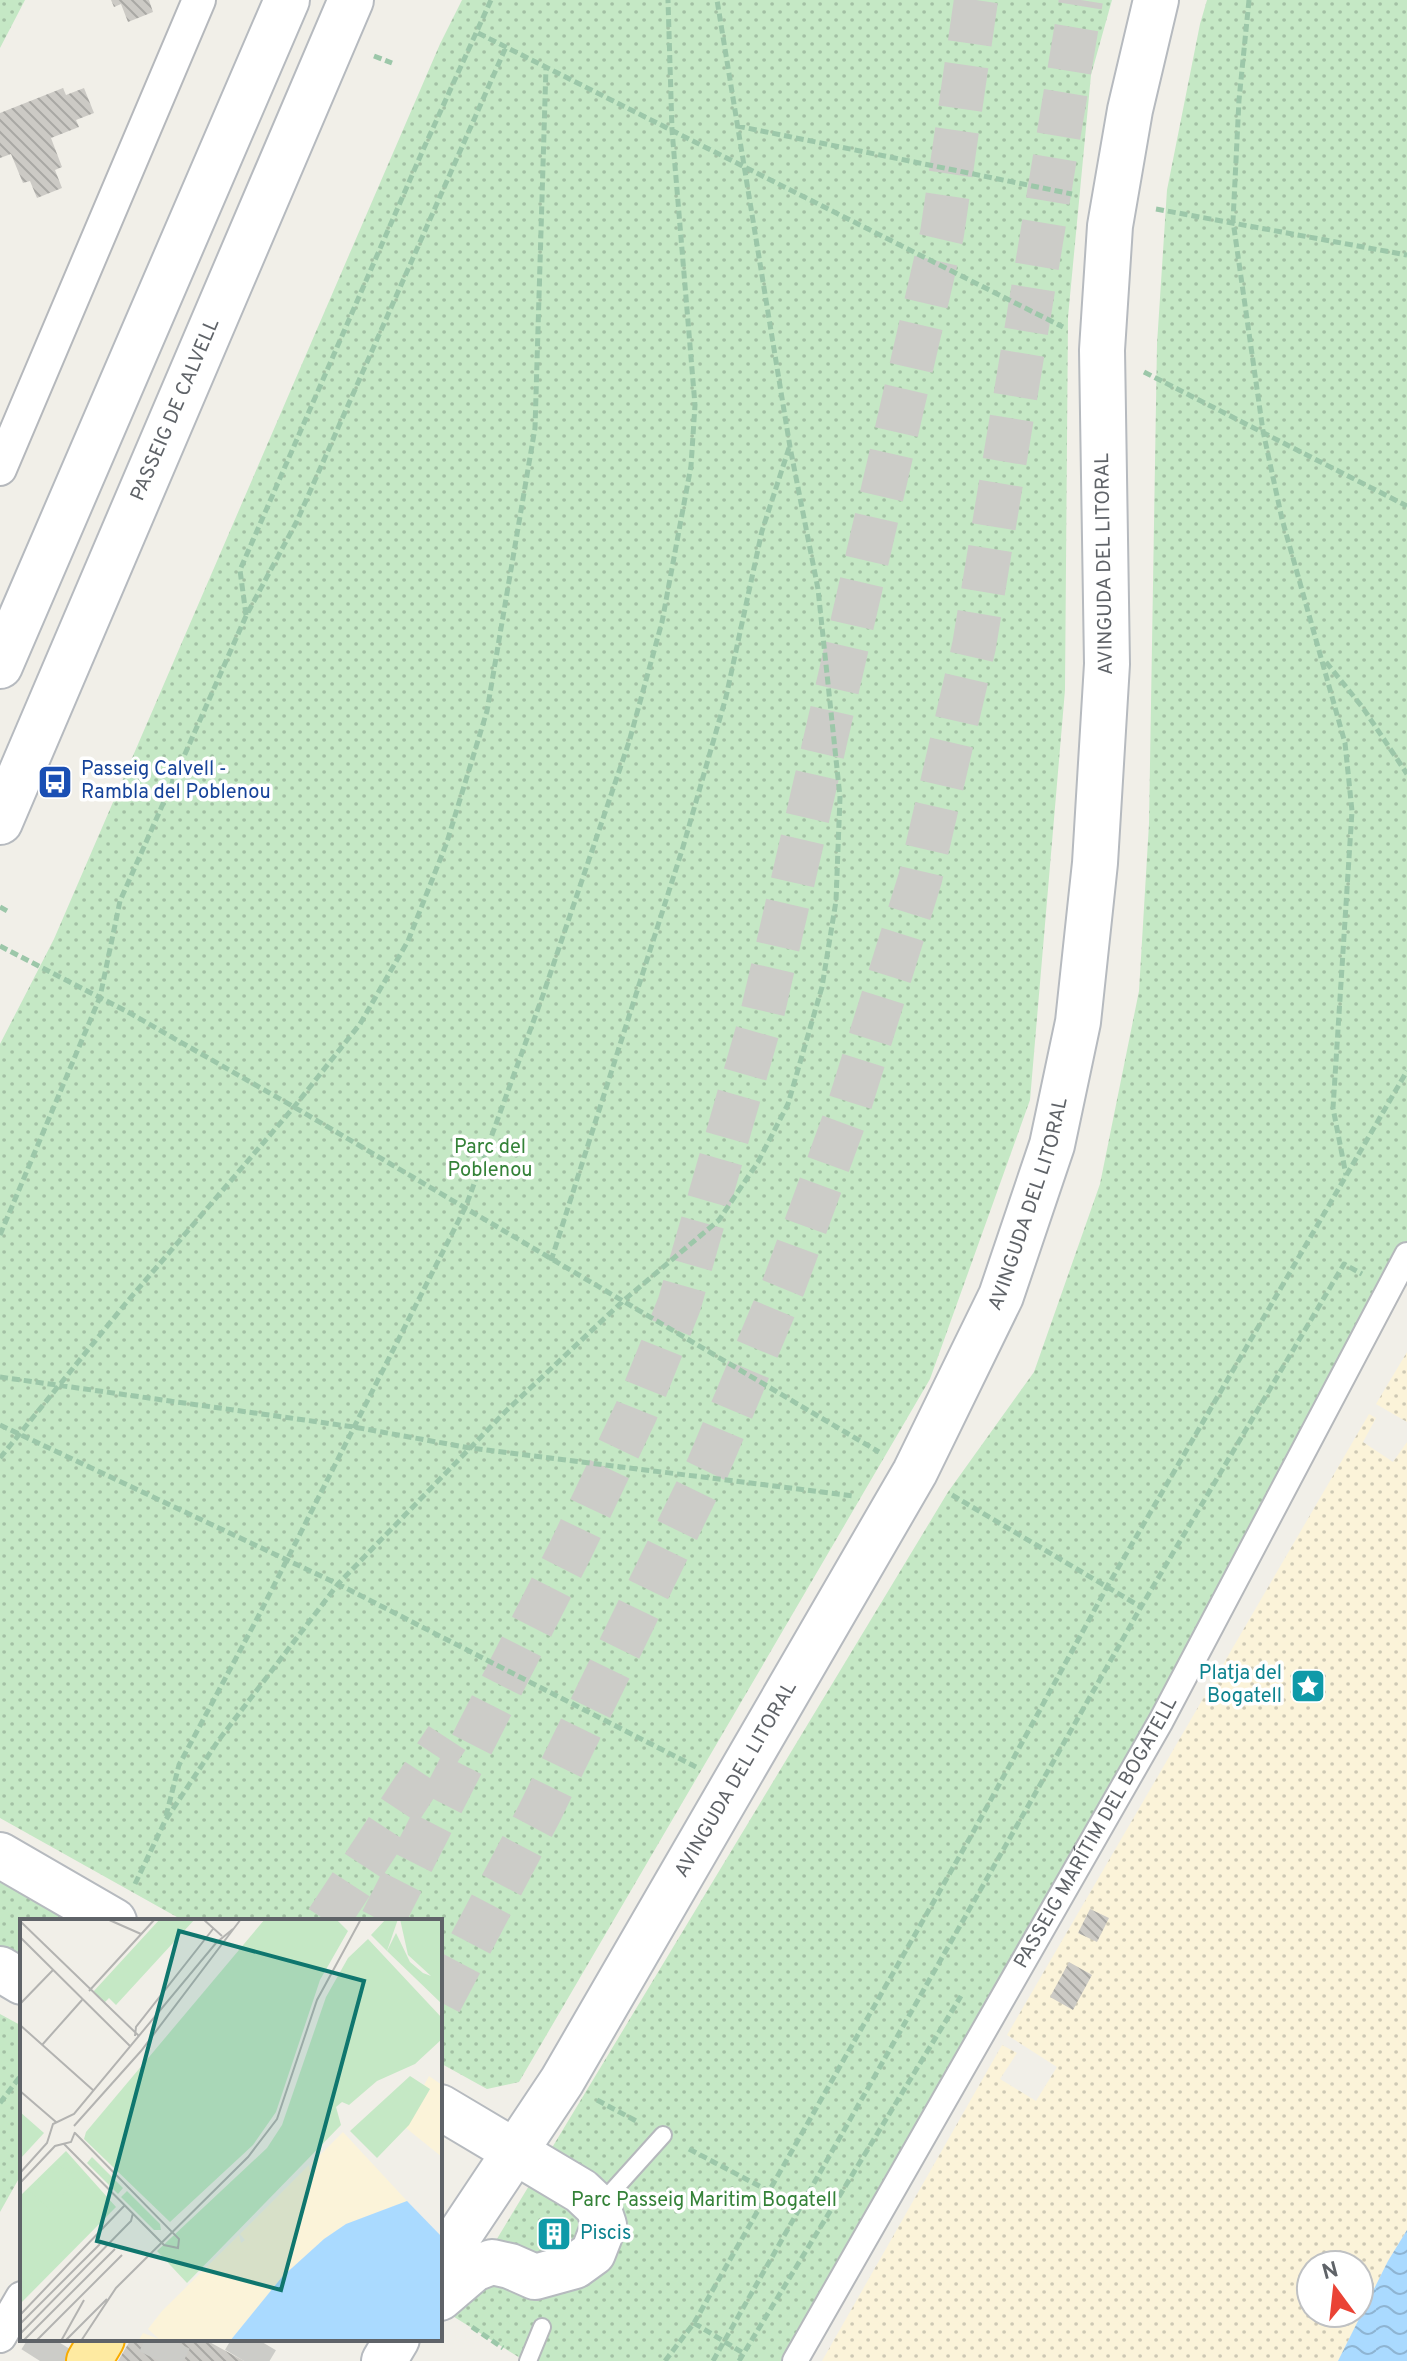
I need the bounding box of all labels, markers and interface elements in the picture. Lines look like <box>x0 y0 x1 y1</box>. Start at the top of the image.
street label: PASSEIG DE CALVELL <box>125 315 226 505</box>
street label: AVINGUDA DEL LITORAL <box>1090 453 1120 675</box>
place label: Passeig Calvell - Rambla del Poblenou <box>81 757 271 806</box>
bus stop icon: Passeig Calvell - Rambla del Poblenou <box>36 763 74 801</box>
street label: AVINGUDA DEL LITORAL <box>983 1095 1075 1315</box>
park label: Parc del Poblenou <box>447 1135 533 1184</box>
place label: Platja del Bogatell <box>1199 1661 1282 1710</box>
place icon: Platja del Bogatell <box>1289 1667 1327 1705</box>
street label: AVINGUDA DEL LITORAL <box>670 1677 804 1883</box>
street label: PASSEIG MARÍTIM DEL BOGATELL <box>1009 1693 1184 1974</box>
inset map <box>20 1919 442 2341</box>
park label: Parc Passeig Maritim Bogatell <box>571 2188 837 2214</box>
building icon: Piscis <box>535 2215 573 2253</box>
place label: Piscis <box>580 2221 631 2247</box>
north arrow <box>1295 2249 1375 2329</box>
text: N <box>1319 2257 1342 2287</box>

